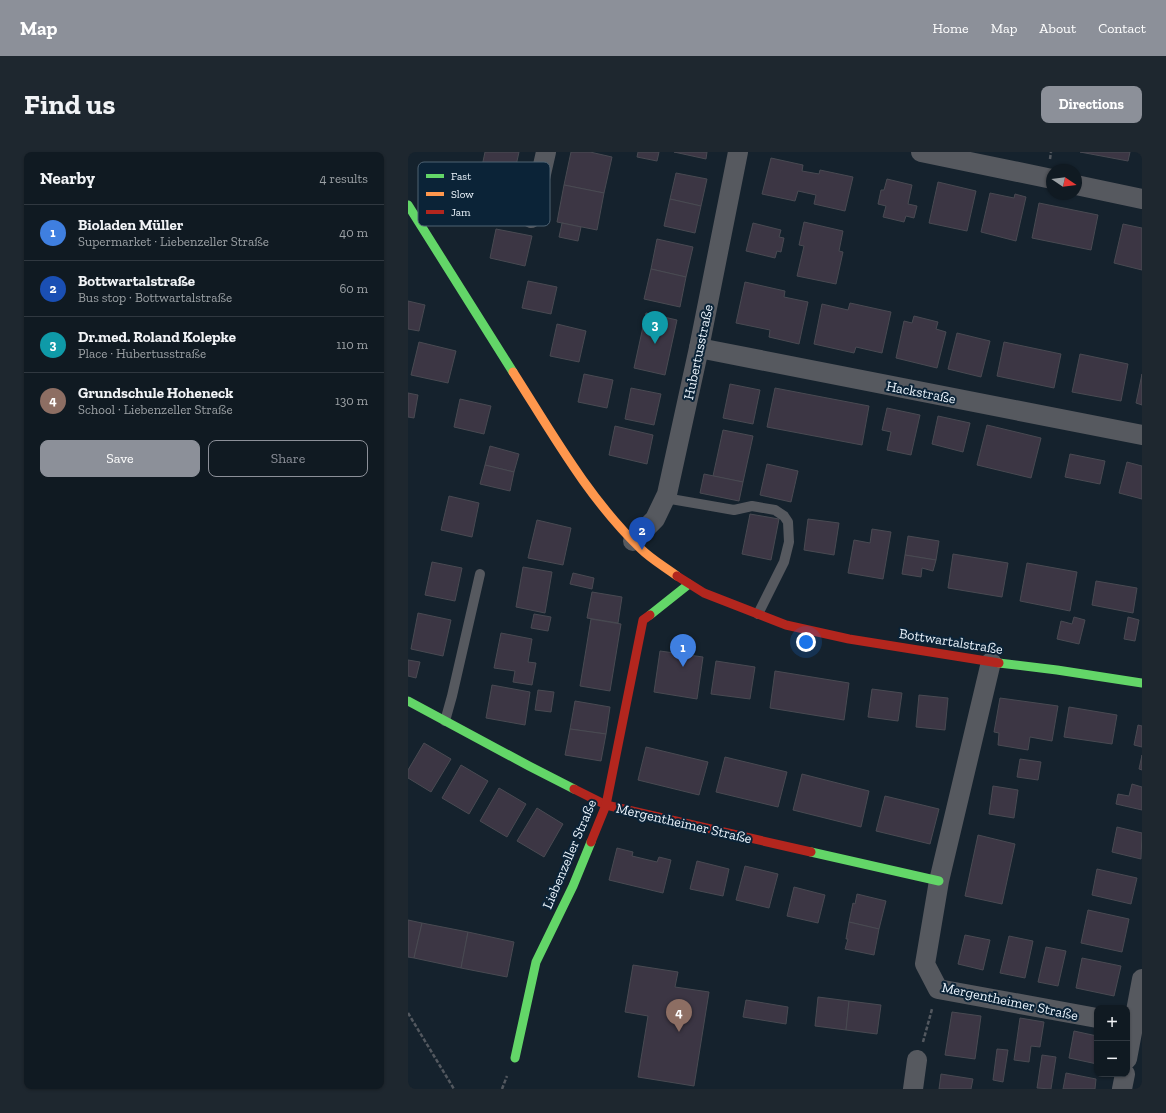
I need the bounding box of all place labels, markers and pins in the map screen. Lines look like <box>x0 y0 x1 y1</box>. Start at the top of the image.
pin: 3 <box>642 311 668 344</box>
pin: 2 <box>629 517 655 550</box>
pin: 1 <box>670 634 696 667</box>
pin: 4 <box>666 999 692 1032</box>

